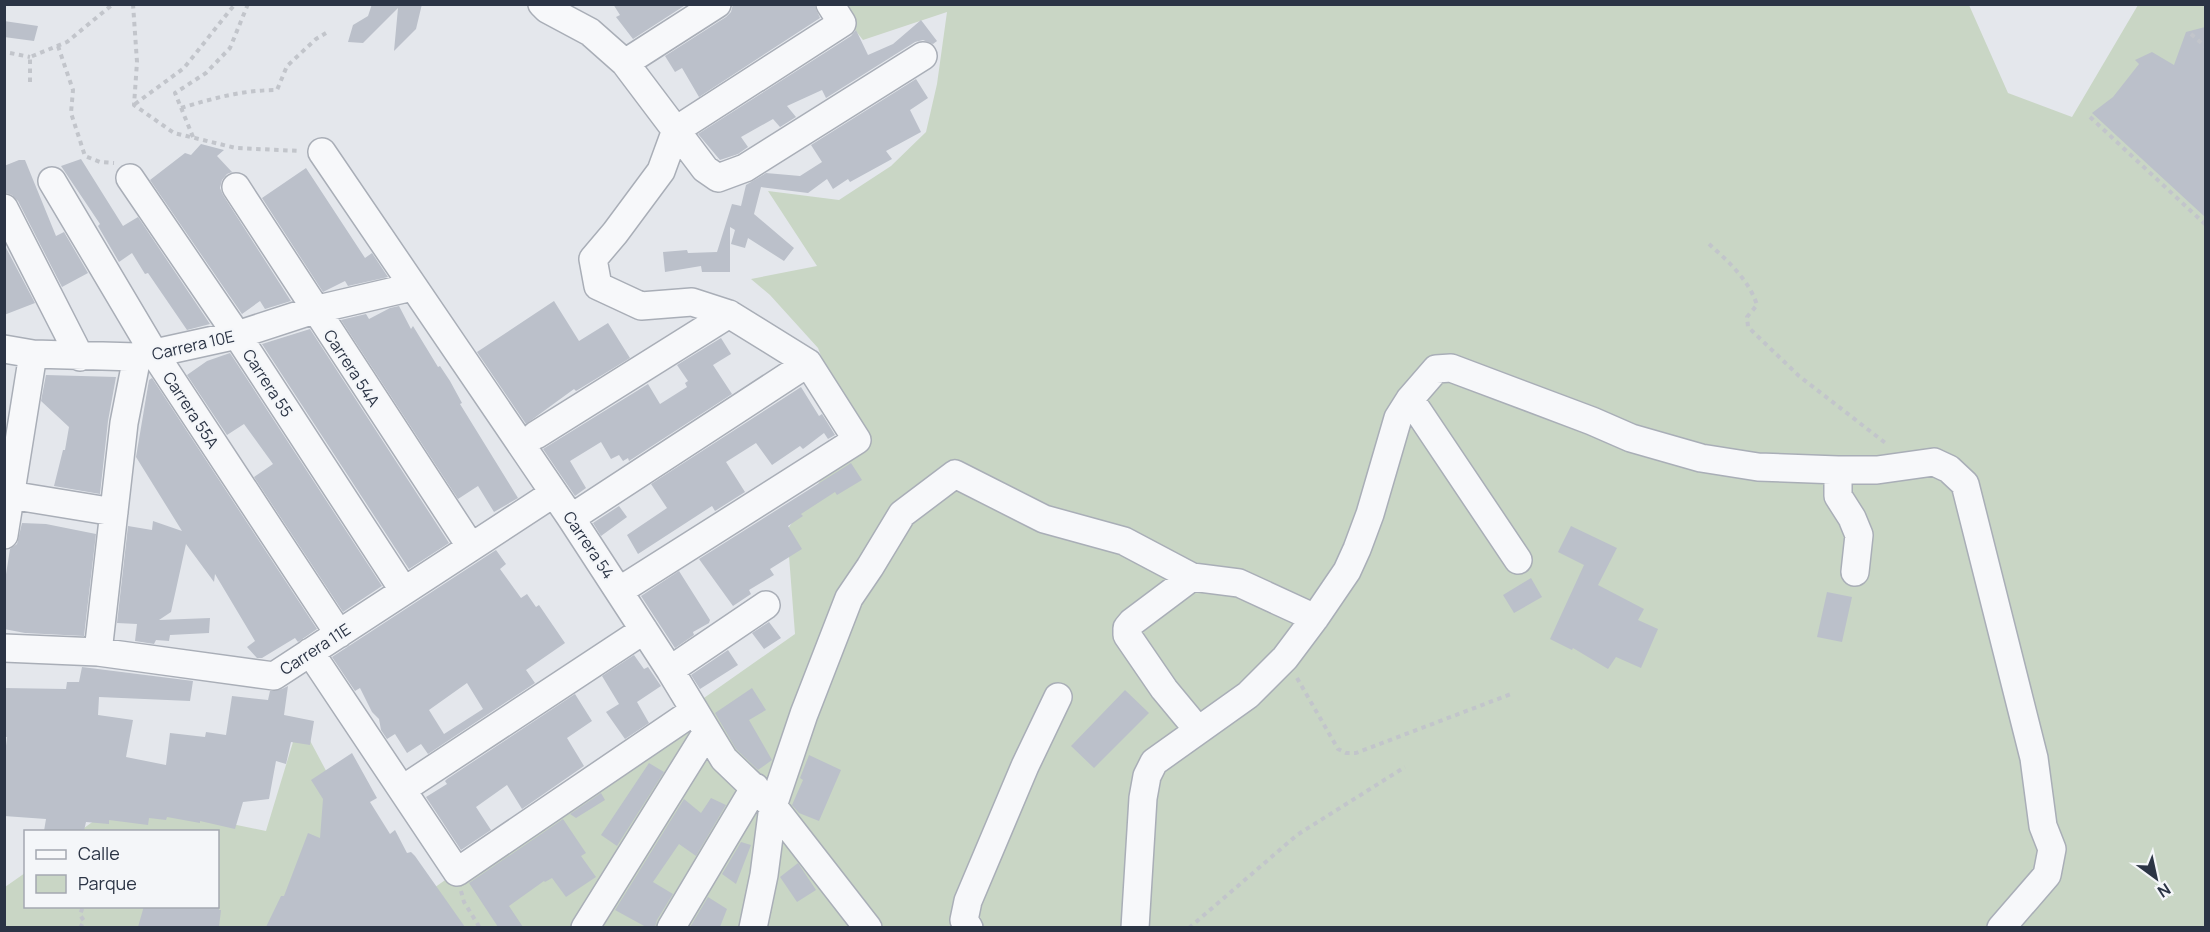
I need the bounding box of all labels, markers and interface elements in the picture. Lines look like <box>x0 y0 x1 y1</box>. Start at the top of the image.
street label: Carrera 10E <box>150 325 236 365</box>
street label: Carrera 54A <box>319 325 385 411</box>
street label: Carrera 55 <box>238 345 298 421</box>
street label: Carrera 55A <box>158 367 224 453</box>
street label: Carrera 54 <box>558 507 620 583</box>
street label: Carrera 11E <box>275 618 355 680</box>
legend <box>24 830 219 908</box>
text: Calle <box>78 841 120 865</box>
north arrow <box>2126 848 2186 908</box>
text: Parque <box>78 871 137 895</box>
text: N <box>2153 878 2175 903</box>

